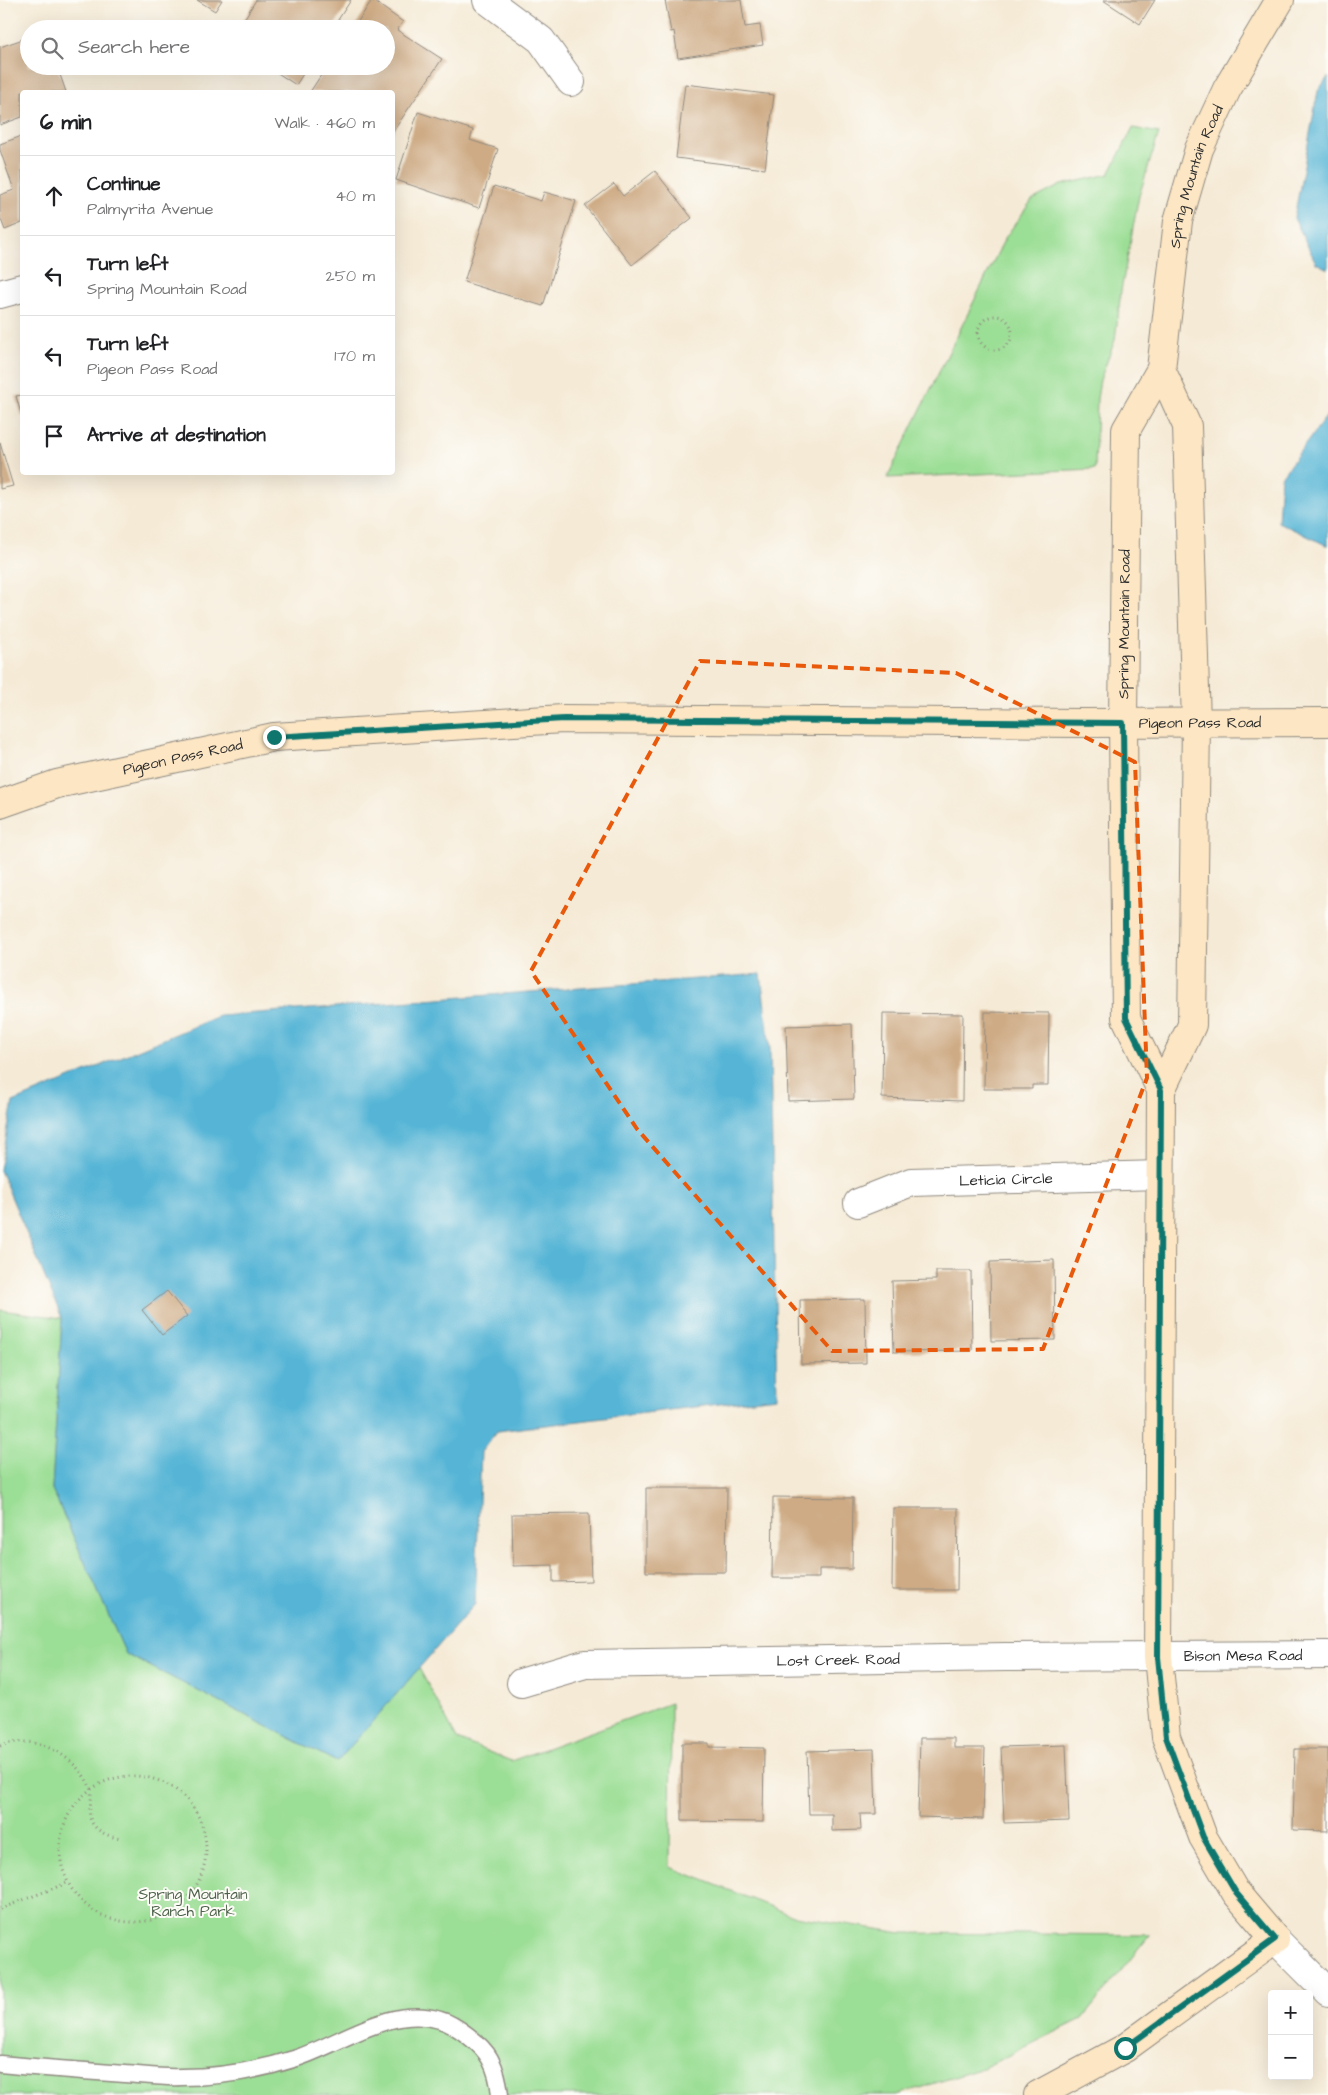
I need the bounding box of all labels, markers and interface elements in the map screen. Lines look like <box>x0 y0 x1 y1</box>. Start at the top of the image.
search box <box>20 20 395 75</box>
icon: search <box>38 34 66 62</box>
text: Search here <box>78 34 190 61</box>
street label: Spring Mountain Road <box>1165 101 1229 249</box>
text: 6 min <box>40 108 92 137</box>
text: Walk · 460 m <box>275 112 375 134</box>
text: Continue <box>87 171 161 198</box>
icon: ahead <box>40 182 68 210</box>
text: 40 m <box>335 185 375 207</box>
text: Palmyrita Avenue <box>87 198 213 220</box>
text: Turn left <box>87 251 168 278</box>
icon: left <box>40 262 68 290</box>
text: 250 m <box>326 265 375 287</box>
text: Spring Mountain Road <box>87 278 247 300</box>
text: Turn left <box>87 331 168 358</box>
icon: left <box>40 342 68 370</box>
text: 170 m <box>334 345 375 367</box>
text: Pigeon Pass Road <box>87 358 218 380</box>
icon: arrive <box>40 422 68 450</box>
text: Arrive at destination <box>87 422 266 449</box>
street label: Spring Mountain Road <box>1113 549 1136 699</box>
street label: Pigeon Pass Road <box>1139 712 1262 735</box>
route end <box>263 726 286 749</box>
street label: Pigeon Pass Road <box>121 734 245 780</box>
street label: Leticia Circle <box>959 1168 1053 1192</box>
street label: Bison Mesa Road <box>1184 1645 1303 1667</box>
street label: Lost Creek Road <box>776 1649 900 1672</box>
park label: Spring Mountain Ranch Park <box>138 1884 248 1922</box>
map controls <box>1268 1990 1313 2080</box>
button: + <box>1268 1990 1313 2035</box>
button: − <box>1268 2035 1313 2080</box>
route start <box>1114 2037 1137 2060</box>

